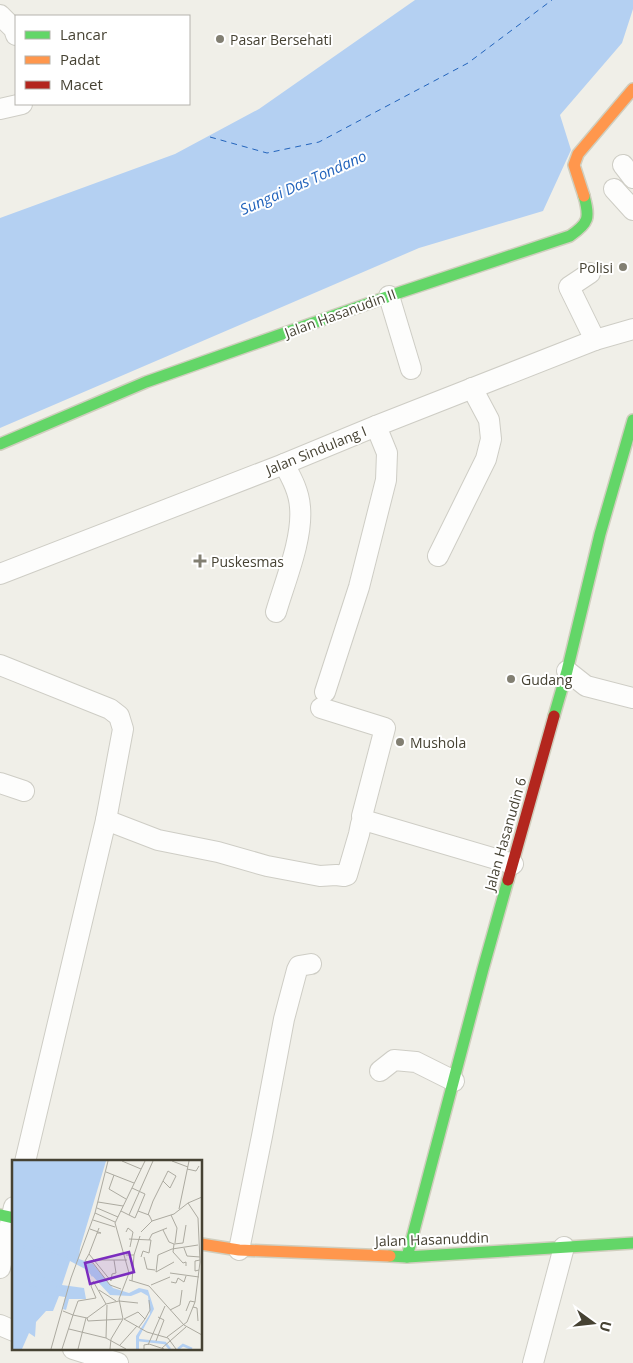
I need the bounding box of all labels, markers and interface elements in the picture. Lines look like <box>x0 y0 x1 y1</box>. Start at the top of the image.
legend <box>15 15 190 105</box>
text: Lancar <box>60 24 107 44</box>
place label: Pasar Bersehati <box>230 30 332 49</box>
marker: Pasar Bersehati <box>214 33 226 45</box>
text: Padat <box>60 49 100 69</box>
text: Macet <box>60 74 103 94</box>
water label: Sungai Das Tondano <box>237 145 369 219</box>
place label: Polisi <box>579 258 613 277</box>
marker: Polisi <box>617 261 629 273</box>
street label: Jalan Hasanudin II <box>280 284 398 343</box>
street label: Jalan Sindulang I <box>261 421 369 480</box>
place label: Puskesmas <box>211 552 284 571</box>
marker: Puskesmas <box>193 554 207 568</box>
place label: Gudang <box>521 670 573 689</box>
marker: Gudang <box>505 673 517 685</box>
place label: Mushola <box>410 733 466 752</box>
marker: Mushola <box>394 736 406 748</box>
street label: Jalan Hasanudin 6 <box>479 775 530 895</box>
inset map <box>12 1160 202 1350</box>
street label: Jalan Hasanuddin <box>373 1228 489 1251</box>
north arrow <box>568 1298 618 1348</box>
text: U <box>595 1319 617 1334</box>

